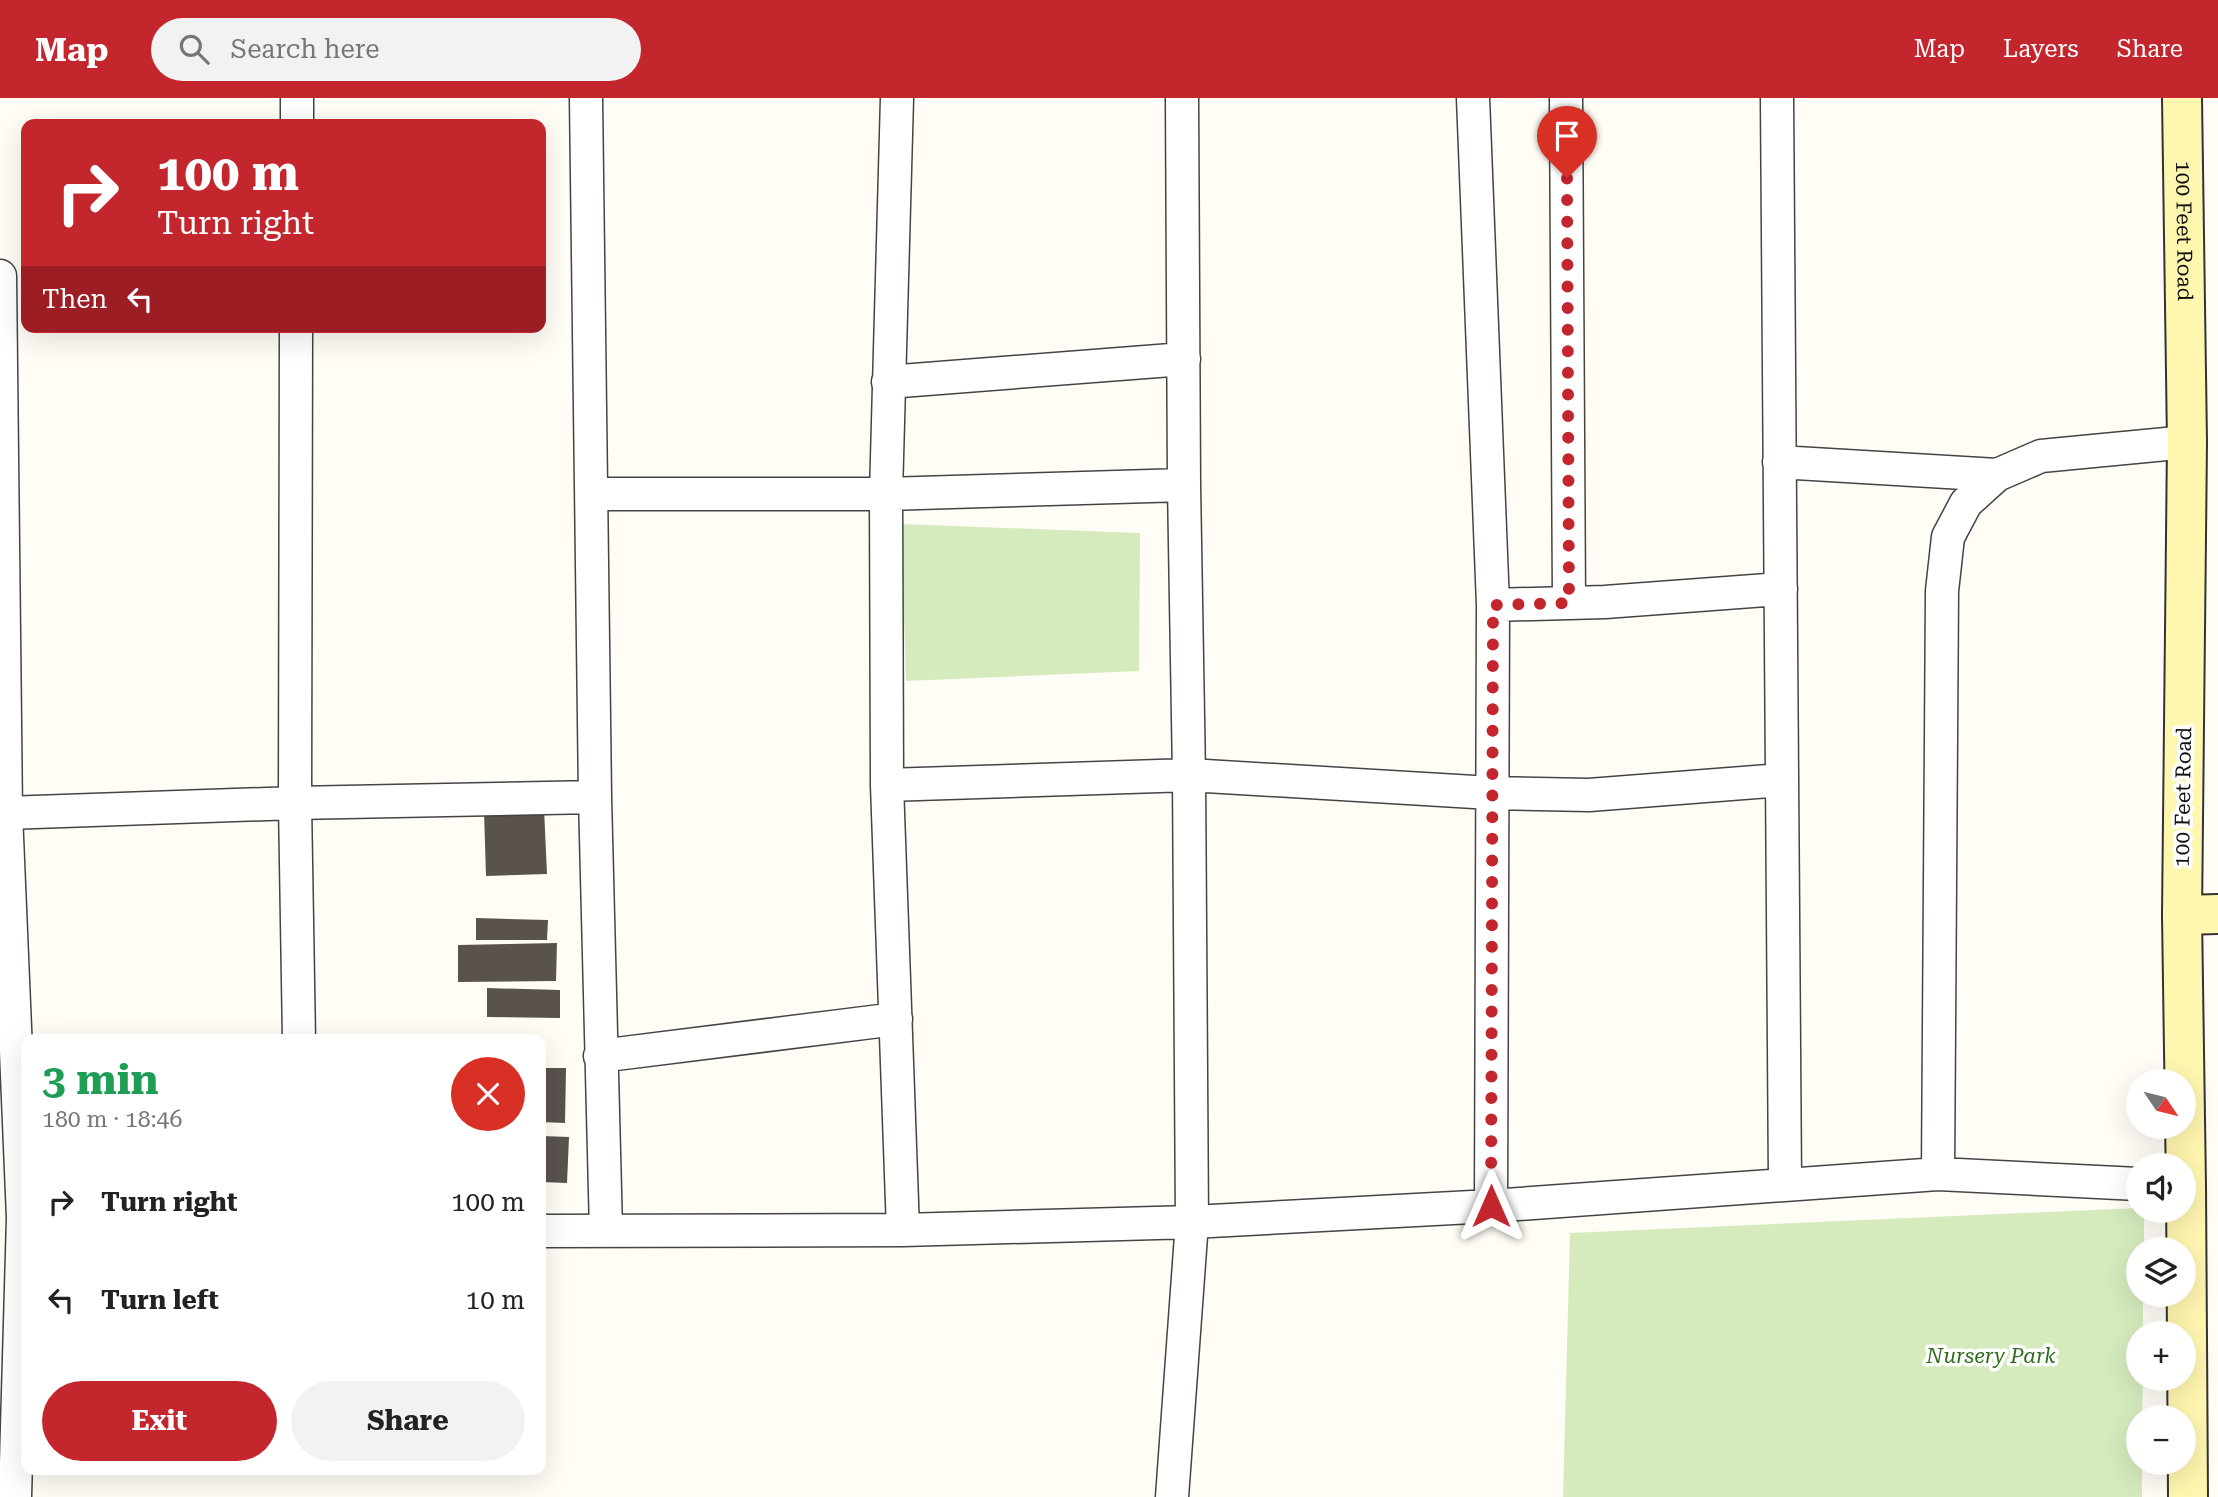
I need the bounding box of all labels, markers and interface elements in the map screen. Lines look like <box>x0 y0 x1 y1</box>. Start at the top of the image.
search box <box>151 18 641 81</box>
text: Map <box>35 30 109 69</box>
icon: search <box>175 30 213 68</box>
text: Search here <box>231 34 380 64</box>
text: Map <box>1914 35 1965 63</box>
text: Layers <box>2003 35 2079 63</box>
text: Share <box>2117 35 2183 63</box>
pin <box>1537 106 1597 178</box>
icon: arrive <box>1548 117 1586 155</box>
text: 100 m <box>157 145 299 202</box>
icon: right <box>42 147 133 238</box>
street label: 100 Feet Road <box>2171 161 2197 302</box>
text: Turn right <box>157 204 314 242</box>
icon: left <box>121 280 159 318</box>
text: Then <box>42 284 107 314</box>
street label: 100 Feet Road <box>2170 726 2196 867</box>
text: 3 min <box>42 1055 159 1104</box>
button: close <box>451 1057 525 1131</box>
north arrow <box>2126 1069 2196 1139</box>
map controls <box>2126 1069 2196 1475</box>
text: 180 m · 18:46 <box>42 1106 182 1133</box>
button: sound <box>2126 1153 2196 1223</box>
position arrow <box>1454 1169 1528 1243</box>
icon: right <box>42 1183 80 1221</box>
text: Turn right <box>101 1187 237 1217</box>
text: 100 m <box>451 1187 525 1217</box>
button: layers <box>2126 1237 2196 1307</box>
icon: left <box>42 1281 80 1319</box>
text: Turn left <box>101 1285 219 1315</box>
text: 10 m <box>466 1285 525 1315</box>
button: + <box>2126 1321 2196 1391</box>
park label: Nursery Park <box>1925 1344 2056 1368</box>
button: Exit <box>42 1381 277 1461</box>
button: Share <box>291 1381 525 1461</box>
button: − <box>2126 1405 2196 1475</box>

